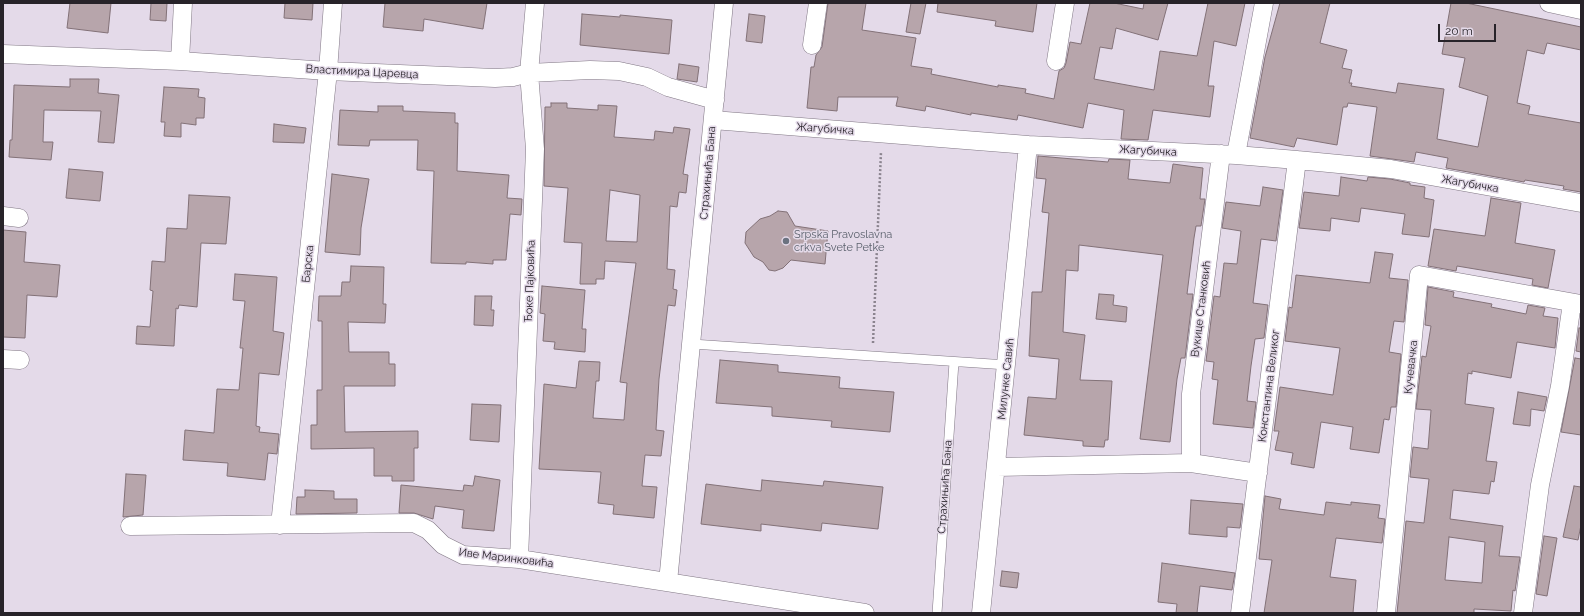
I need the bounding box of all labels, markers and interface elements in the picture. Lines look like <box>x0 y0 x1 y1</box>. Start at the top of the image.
scale bar <box>1440 16 1498 42</box>
text: 20 m <box>1445 24 1473 38</box>
street label: Властимира Царевца <box>305 62 419 82</box>
street label: Жагубичка <box>796 120 854 138</box>
street label: Страхињића Бана <box>697 126 719 220</box>
street label: Жагубичка <box>1119 143 1177 159</box>
street label: Жагубичка <box>1440 172 1500 196</box>
place label: Srpska Pravoslavna crkva Svete Petke <box>794 228 892 254</box>
marker: Srpska Pravoslavna crkva Svete Petke <box>781 236 791 246</box>
street label: Ђоке Пајковића <box>522 240 538 322</box>
street label: Барска <box>299 245 317 283</box>
street label: Вукице Станковић <box>1189 260 1213 358</box>
street label: Константина Великог <box>1256 329 1282 443</box>
street label: Милунке Савић <box>995 338 1017 420</box>
street label: Кучевачка <box>1402 339 1420 395</box>
street label: Страхињића Бана <box>935 440 955 534</box>
street label: Иве Маринковића <box>458 546 554 570</box>

